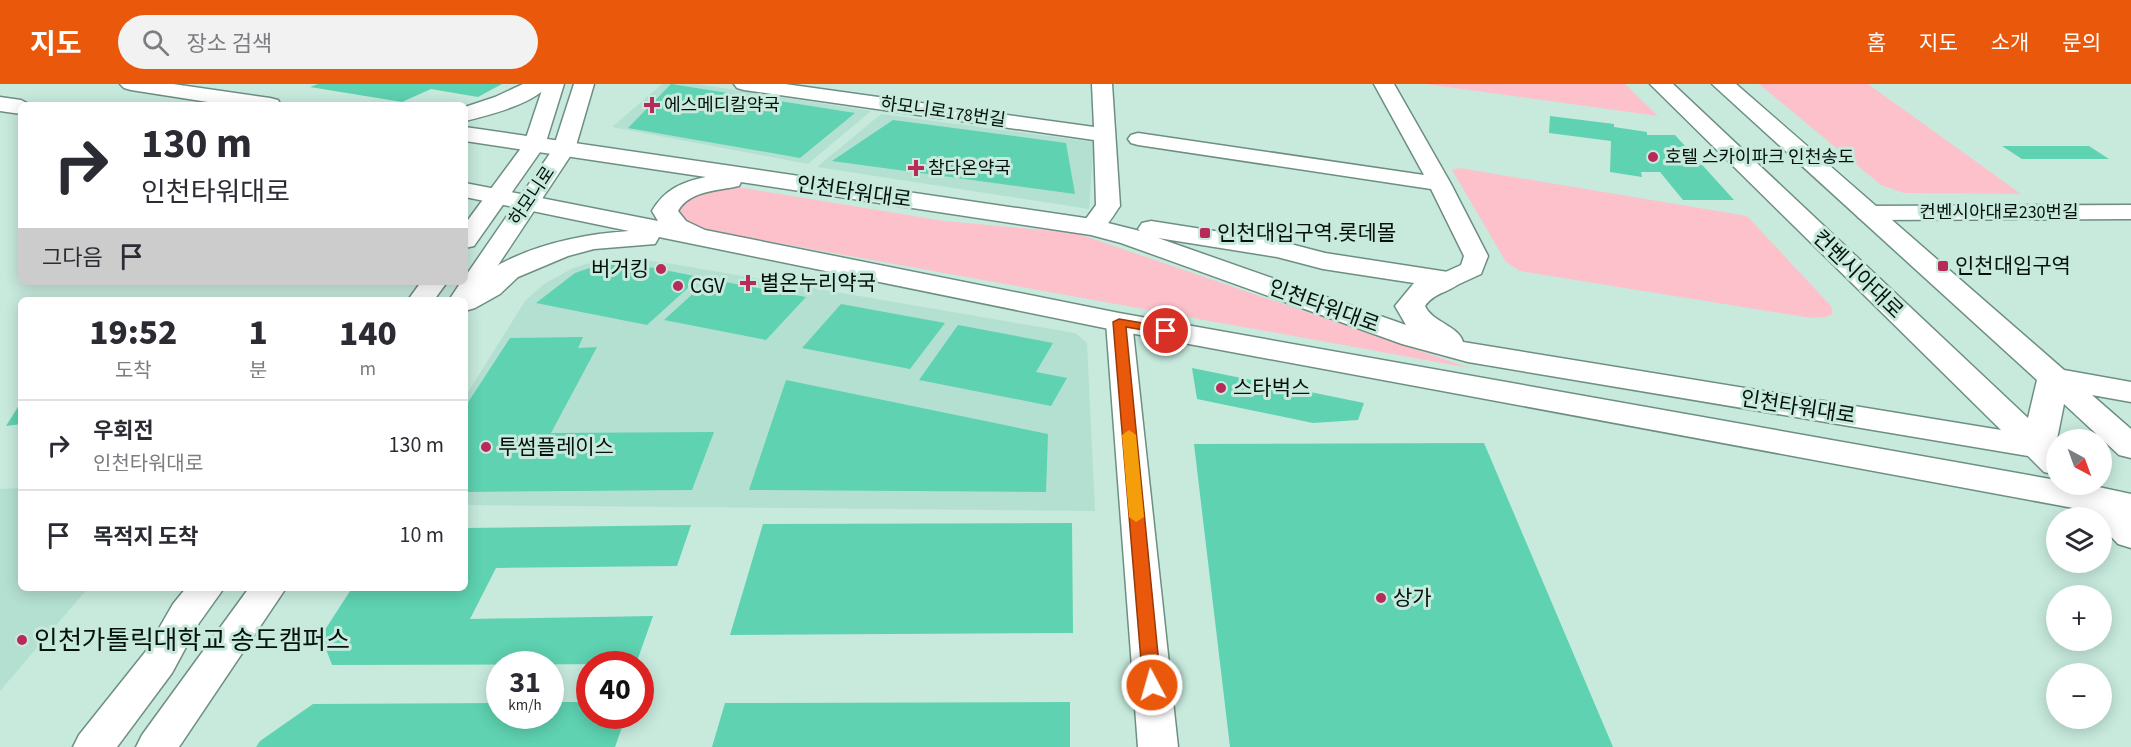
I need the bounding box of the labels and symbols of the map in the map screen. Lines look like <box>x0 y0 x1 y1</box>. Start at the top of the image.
street label: 하모니로178번길 <box>879 91 1007 133</box>
place label: 에스메디칼약국 <box>664 93 780 118</box>
marker: 에스메디칼약국 <box>645 98 659 112</box>
place label: 호텔 스카이파크 인천송도 <box>1665 145 1854 170</box>
marker: 호텔 스카이파크 인천송도 <box>1646 150 1660 164</box>
place label: 참다온약국 <box>928 156 1011 181</box>
marker: 참다온약국 <box>909 161 923 175</box>
street label: 하모니로 <box>503 162 561 230</box>
street label: 인천타워대로 <box>795 169 913 215</box>
street label: 컨벤시아대로230번길 <box>1919 200 2079 225</box>
place label: 인천대입구역.롯데몰 <box>1217 218 1396 248</box>
street label: 컨벤시아대로 <box>1806 223 1910 325</box>
marker: 인천대입구역.롯데몰 <box>1198 226 1212 240</box>
place label: 인천대입구역 <box>1955 251 2071 281</box>
place label: 버거킹 <box>591 254 649 284</box>
marker: 인천대입구역 <box>1936 259 1950 273</box>
marker: 버거킹 <box>654 262 668 276</box>
place label: 별온누리약국 <box>760 268 876 298</box>
place label: CGV <box>690 271 725 301</box>
street label: 인천타워대로 <box>1264 272 1384 340</box>
marker: 별온누리약국 <box>741 276 755 290</box>
marker: CGV <box>671 279 685 293</box>
pin <box>1140 305 1191 356</box>
place label: 스타벅스 <box>1233 373 1310 403</box>
marker: 스타벅스 <box>1214 381 1228 395</box>
street label: 인천타워대로 <box>1738 383 1858 431</box>
north arrow <box>2046 429 2112 495</box>
place label: 투썸플레이스 <box>498 432 614 462</box>
marker: 투썸플레이스 <box>479 440 493 454</box>
place label: 상가 <box>1393 583 1432 613</box>
marker: 상가 <box>1374 591 1388 605</box>
place label: 인천가톨릭대학교 송도캠퍼스 <box>34 622 350 659</box>
marker: 인천가톨릭대학교 송도캠퍼스 <box>15 633 29 647</box>
speed limit sign: 40 <box>576 651 654 729</box>
position arrow <box>1120 653 1184 717</box>

